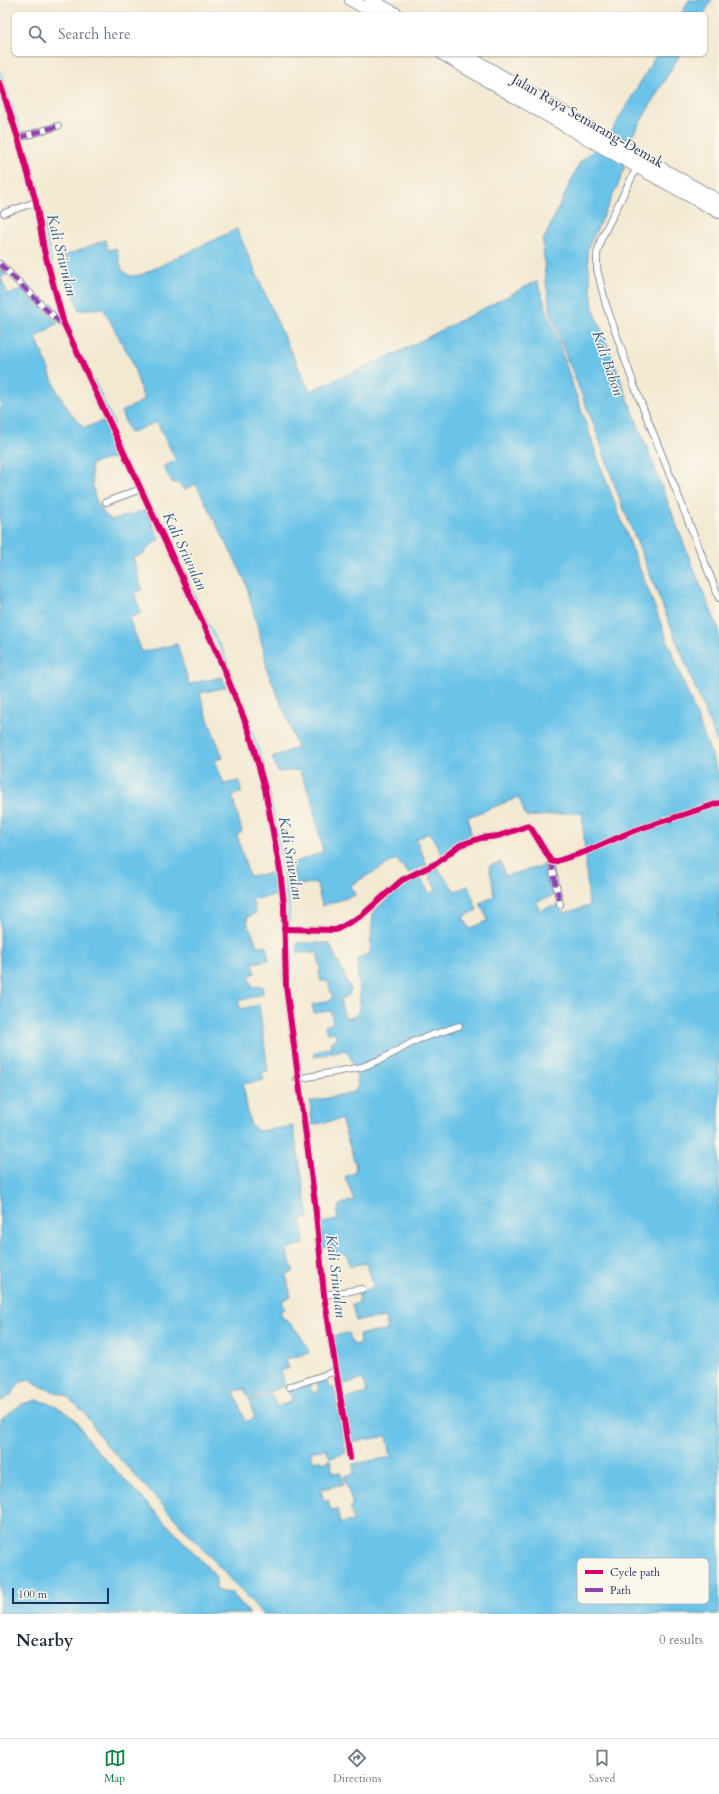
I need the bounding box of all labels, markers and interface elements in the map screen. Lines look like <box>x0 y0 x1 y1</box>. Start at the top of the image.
search box <box>12 12 707 56</box>
icon: search <box>26 23 48 45</box>
text: Search here <box>58 24 131 44</box>
street label: Jalan Raya Semarang-Demak <box>507 69 668 173</box>
water label: Kali Sriwulan <box>42 212 82 299</box>
water label: Kali Babon <box>588 328 629 399</box>
water label: Kali Sriwulan <box>158 509 212 594</box>
water label: Kali Sriwulan <box>274 815 308 902</box>
water label: Kali Sriwulan <box>321 1233 351 1320</box>
legend <box>577 1558 709 1604</box>
text: Cycle path <box>610 1565 660 1580</box>
text: Path <box>610 1583 631 1598</box>
scale bar <box>12 1586 109 1605</box>
text: 100 m <box>18 1587 47 1602</box>
text: Nearby <box>16 1629 73 1652</box>
text: 0 results <box>659 1631 703 1649</box>
tab: Map <box>104 1747 126 1786</box>
tab: Directions <box>333 1747 381 1786</box>
tab: Saved <box>589 1747 615 1786</box>

